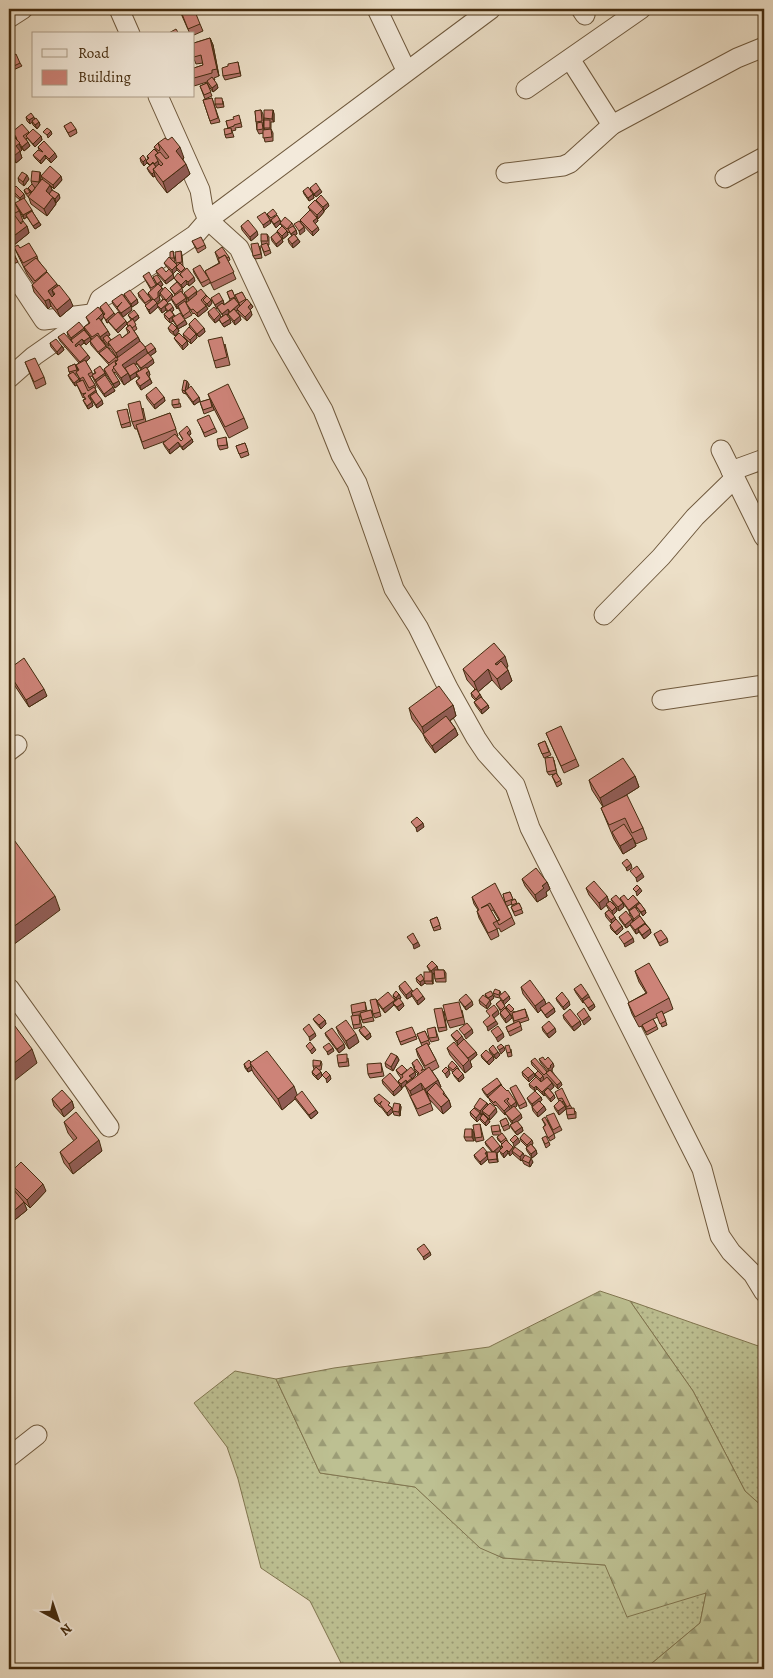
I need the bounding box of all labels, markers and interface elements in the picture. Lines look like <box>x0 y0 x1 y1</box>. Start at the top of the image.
legend <box>32 32 195 98</box>
text: Road <box>78 43 110 63</box>
text: Building <box>78 67 131 87</box>
north arrow <box>32 1596 82 1646</box>
text: N <box>56 1619 76 1640</box>

